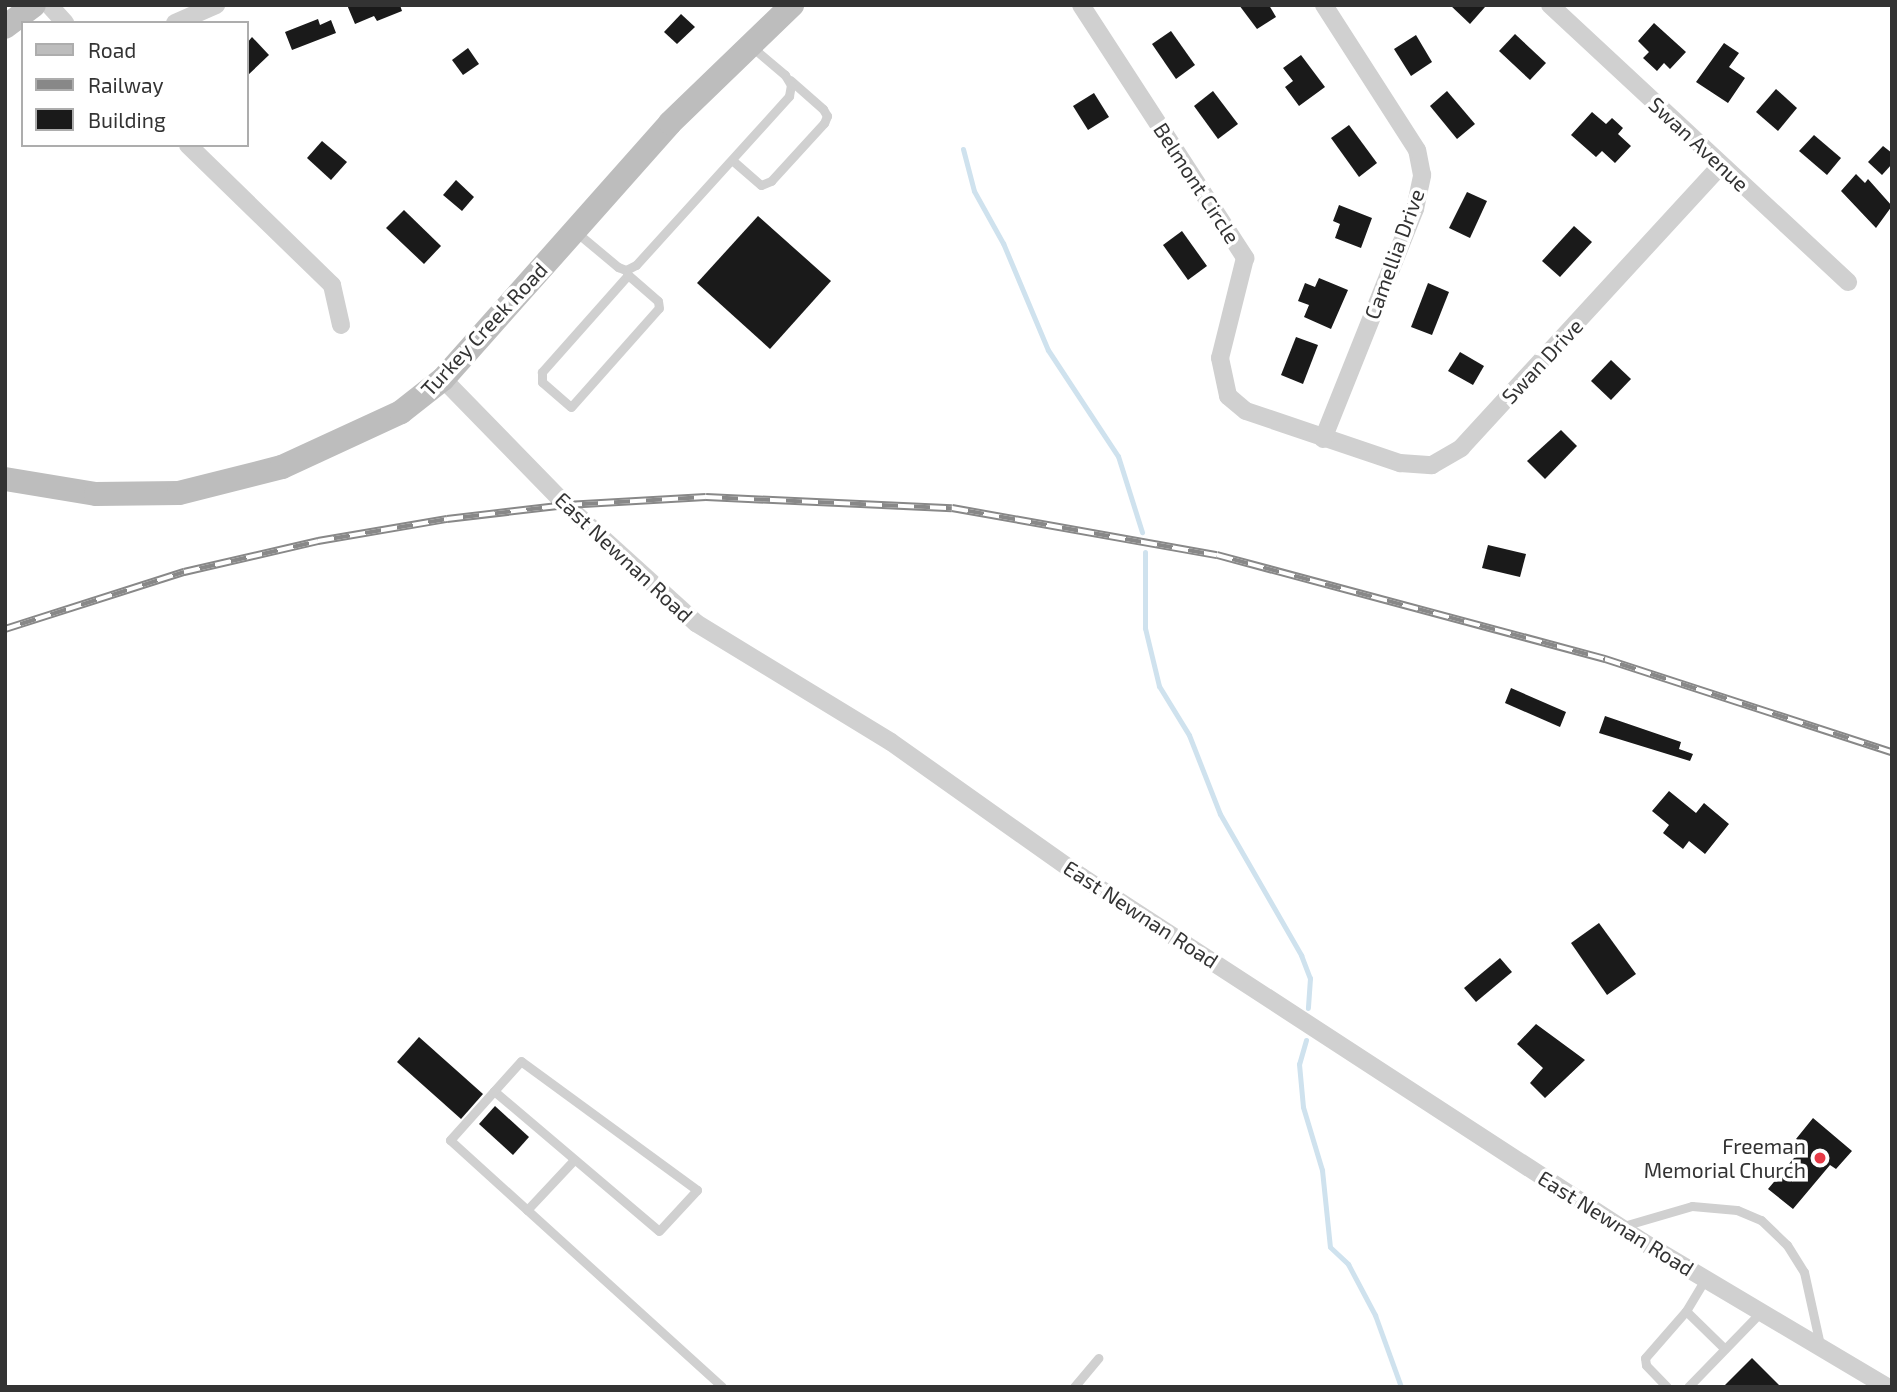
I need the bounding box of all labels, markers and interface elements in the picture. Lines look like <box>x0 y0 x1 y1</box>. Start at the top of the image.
legend <box>21 21 248 147</box>
text: Road <box>88 37 136 62</box>
text: Railway <box>88 72 164 97</box>
street label: Swan Avenue <box>1644 91 1754 197</box>
text: Building <box>88 107 166 132</box>
street label: Belmont Circle <box>1149 118 1245 248</box>
street label: Camellia Drive <box>1359 185 1429 323</box>
street label: Turkey Creek Road <box>415 257 553 401</box>
street label: Swan Drive <box>1496 313 1588 409</box>
street label: East Newnan Road <box>550 487 698 627</box>
street label: East Newnan Road <box>1059 855 1223 973</box>
place label: Freeman Memorial Church <box>1643 1133 1806 1183</box>
marker: Freeman Memorial Church <box>1812 1150 1828 1166</box>
street label: East Newnan Road <box>1533 1165 1699 1281</box>

